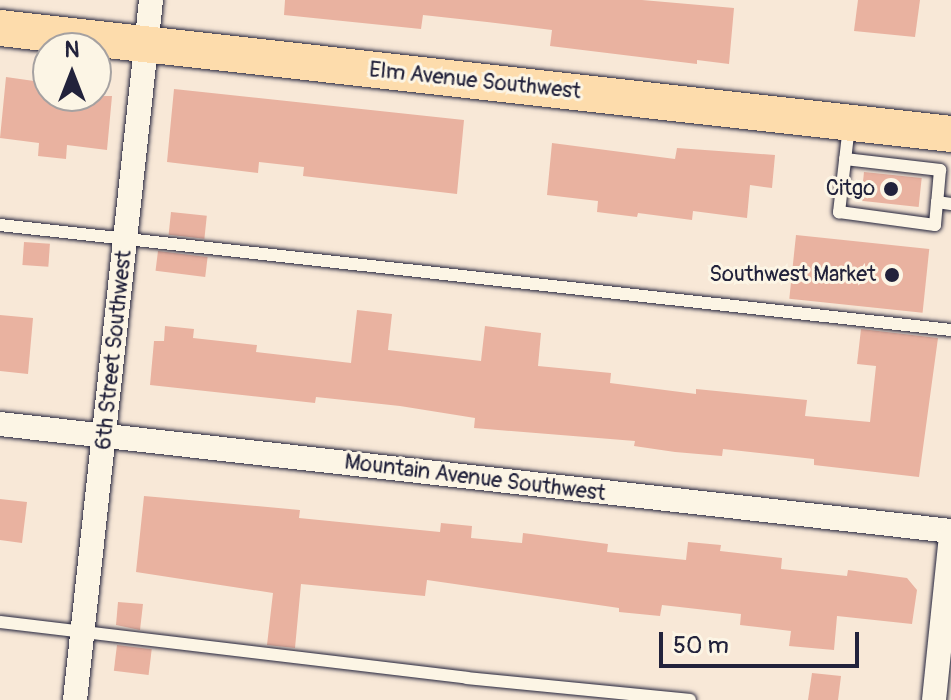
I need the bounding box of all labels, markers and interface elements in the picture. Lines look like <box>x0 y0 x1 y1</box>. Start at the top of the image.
north arrow <box>32 32 112 112</box>
text: N <box>65 36 79 64</box>
street label: Elm Avenue Southwest <box>368 57 582 105</box>
place label: Citgo <box>826 176 875 202</box>
marker: Citgo <box>882 180 900 198</box>
street label: 6th Street Southwest <box>90 249 138 451</box>
place label: Southwest Market <box>709 262 876 288</box>
marker: Southwest Market <box>883 266 901 284</box>
street label: Mountain Avenue Southwest <box>343 449 607 507</box>
scale bar <box>663 616 863 666</box>
text: 50 m <box>673 631 729 660</box>

